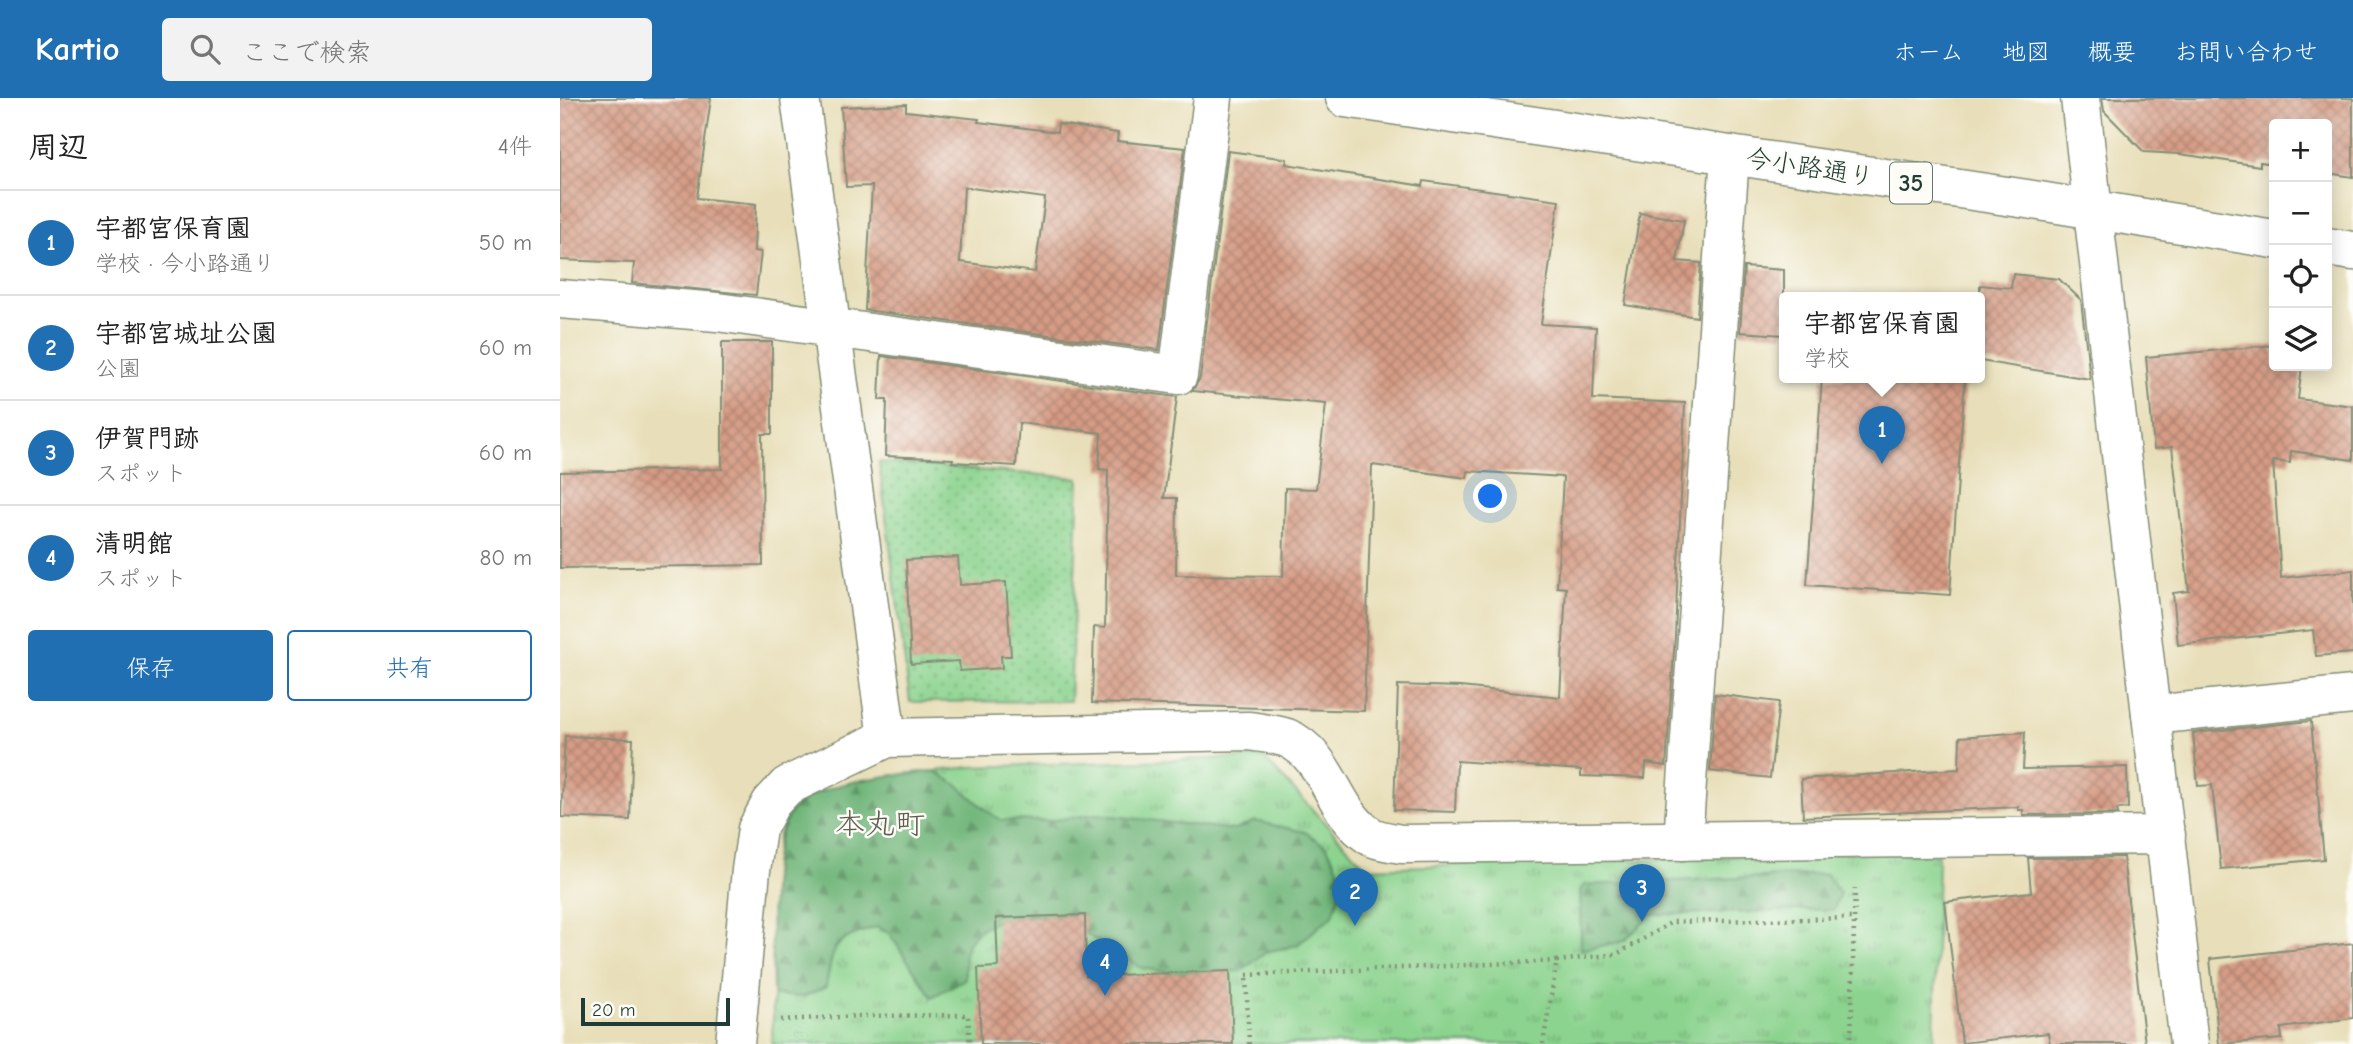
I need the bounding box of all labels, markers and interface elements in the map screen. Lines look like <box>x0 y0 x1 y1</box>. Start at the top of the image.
search box <box>162 18 652 81</box>
text: Kartio <box>35 30 120 68</box>
icon: search <box>186 30 224 68</box>
text: ここで検索 <box>242 38 372 68</box>
text: ホーム <box>1893 38 1964 66</box>
text: 地図 <box>2002 38 2050 66</box>
text: 概要 <box>2088 38 2136 66</box>
text: お問い合わせ <box>2174 38 2318 66</box>
map controls <box>2269 119 2332 371</box>
button: + <box>2269 119 2332 182</box>
text: 周辺 <box>28 130 88 165</box>
text: 4件 <box>498 133 532 160</box>
street label: 今小路通り <box>1743 143 1876 193</box>
road number: 35 <box>1890 162 1932 204</box>
button: − <box>2269 182 2332 245</box>
text: 宇都宮保育園 <box>95 214 251 244</box>
text: 1 <box>46 229 56 256</box>
text: 50 m <box>479 229 532 256</box>
button: locate <box>2269 245 2332 308</box>
text: 学校 · 今小路通り <box>95 250 275 277</box>
popup <box>1779 292 1985 383</box>
button: layers <box>2269 308 2332 371</box>
text: 宇都宮保育園 <box>1804 309 1960 339</box>
text: 宇都宮城址公園 <box>95 319 277 349</box>
text: 2 <box>45 334 57 361</box>
text: 60 m <box>479 334 532 361</box>
text: 学校 <box>1804 345 1850 372</box>
text: 公園 <box>95 355 141 382</box>
pin: 1 <box>1859 406 1905 464</box>
text: 伊賀門跡 <box>95 424 199 454</box>
text: 3 <box>45 439 57 466</box>
text: 60 m <box>479 439 532 466</box>
text: スポット <box>95 460 187 487</box>
your location <box>1473 479 1507 513</box>
text: 清明館 <box>95 529 173 559</box>
text: 4 <box>46 544 56 571</box>
text: 80 m <box>479 544 532 571</box>
text: スポット <box>95 565 187 592</box>
button: 保存 <box>28 630 273 701</box>
button: 共有 <box>287 630 532 701</box>
district label: 本丸町 <box>835 807 925 842</box>
pin: 3 <box>1619 864 1665 922</box>
pin: 2 <box>1332 868 1378 926</box>
pin: 4 <box>1082 938 1128 996</box>
scale bar <box>581 995 730 1027</box>
text: 20 m <box>592 999 636 1021</box>

